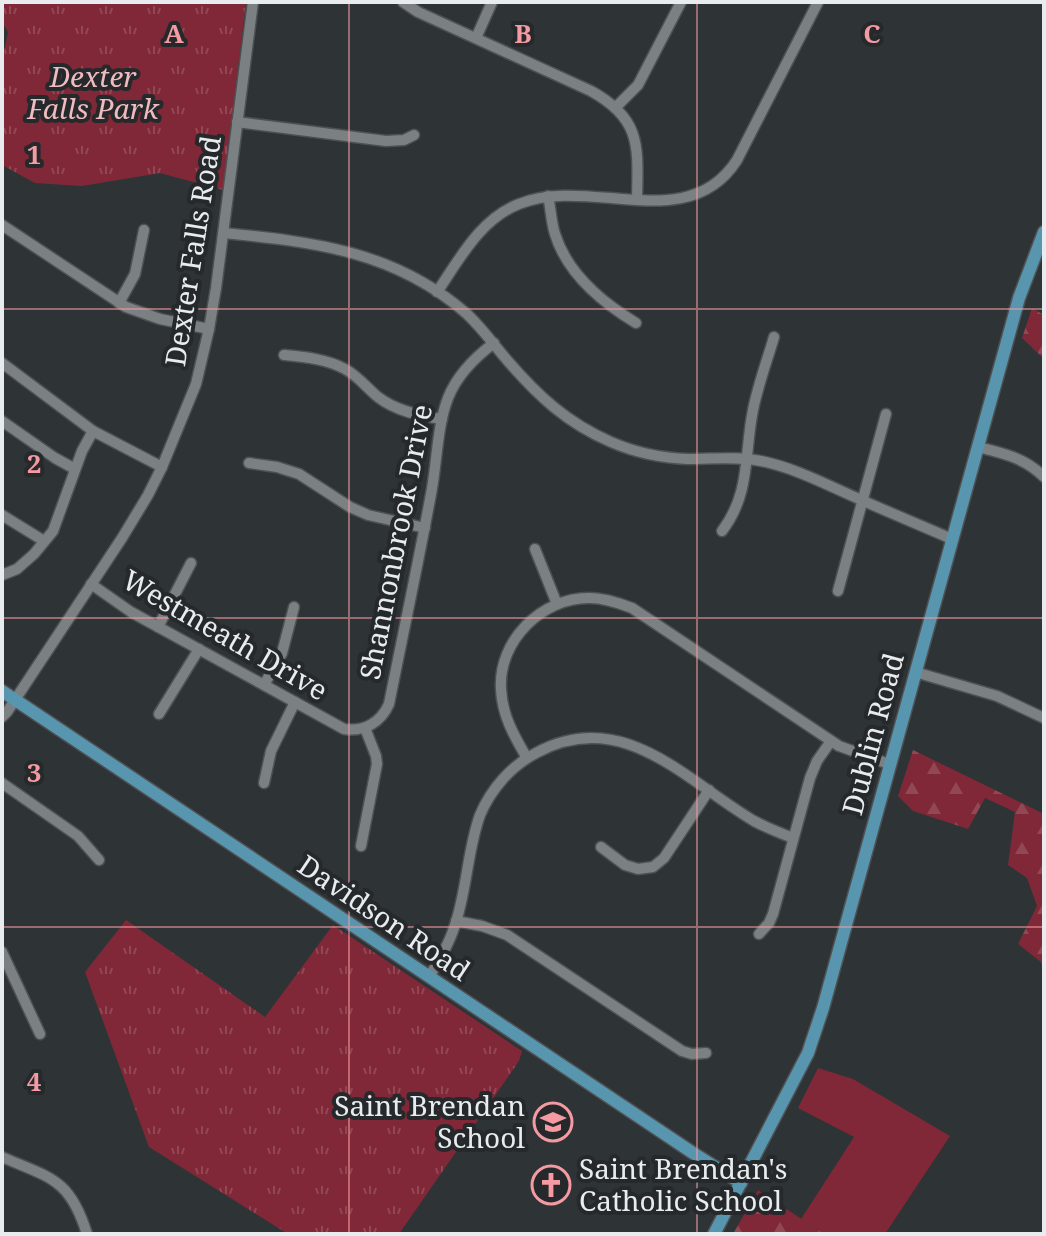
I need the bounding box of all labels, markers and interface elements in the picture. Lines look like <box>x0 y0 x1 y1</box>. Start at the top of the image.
text: A <box>164 15 184 51</box>
text: B <box>514 15 532 51</box>
text: C <box>863 15 881 51</box>
park label: Dexter Falls Park <box>26 57 160 127</box>
street label: Dexter Falls Road <box>155 133 229 369</box>
text: 1 <box>27 136 41 172</box>
street label: Shannonbrook Drive <box>350 401 440 682</box>
text: 2 <box>27 445 41 481</box>
street label: Westmeath Drive <box>116 560 335 708</box>
street label: Dublin Road <box>832 649 912 819</box>
text: 3 <box>27 754 41 790</box>
street label: Davidson Road <box>291 845 478 989</box>
text: 4 <box>27 1063 42 1099</box>
place label: Saint Brendan School <box>334 1086 525 1156</box>
school or university icon: Saint Brendan School <box>532 1101 574 1143</box>
place label: Saint Brendan's Catholic School <box>579 1149 787 1219</box>
church icon: Saint Brendan's Catholic School <box>530 1164 572 1206</box>

